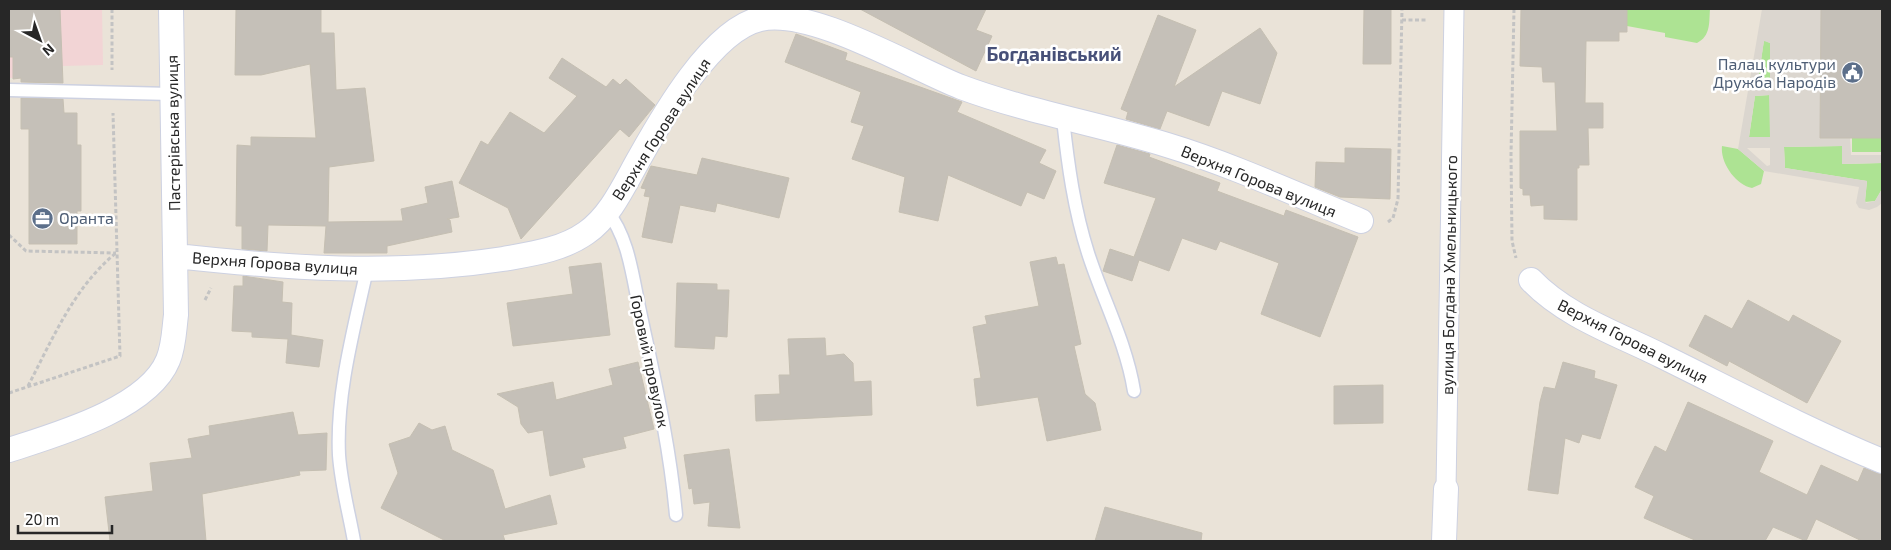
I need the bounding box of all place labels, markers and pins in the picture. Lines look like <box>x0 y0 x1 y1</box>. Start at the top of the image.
place label: Палац культури Дружба Народів <box>1713 54 1836 92</box>
public building icon: Палац культури Дружба Народів <box>1840 61 1864 85</box>
office icon: Оранта <box>31 206 55 230</box>
place label: Оранта <box>59 208 114 227</box>

